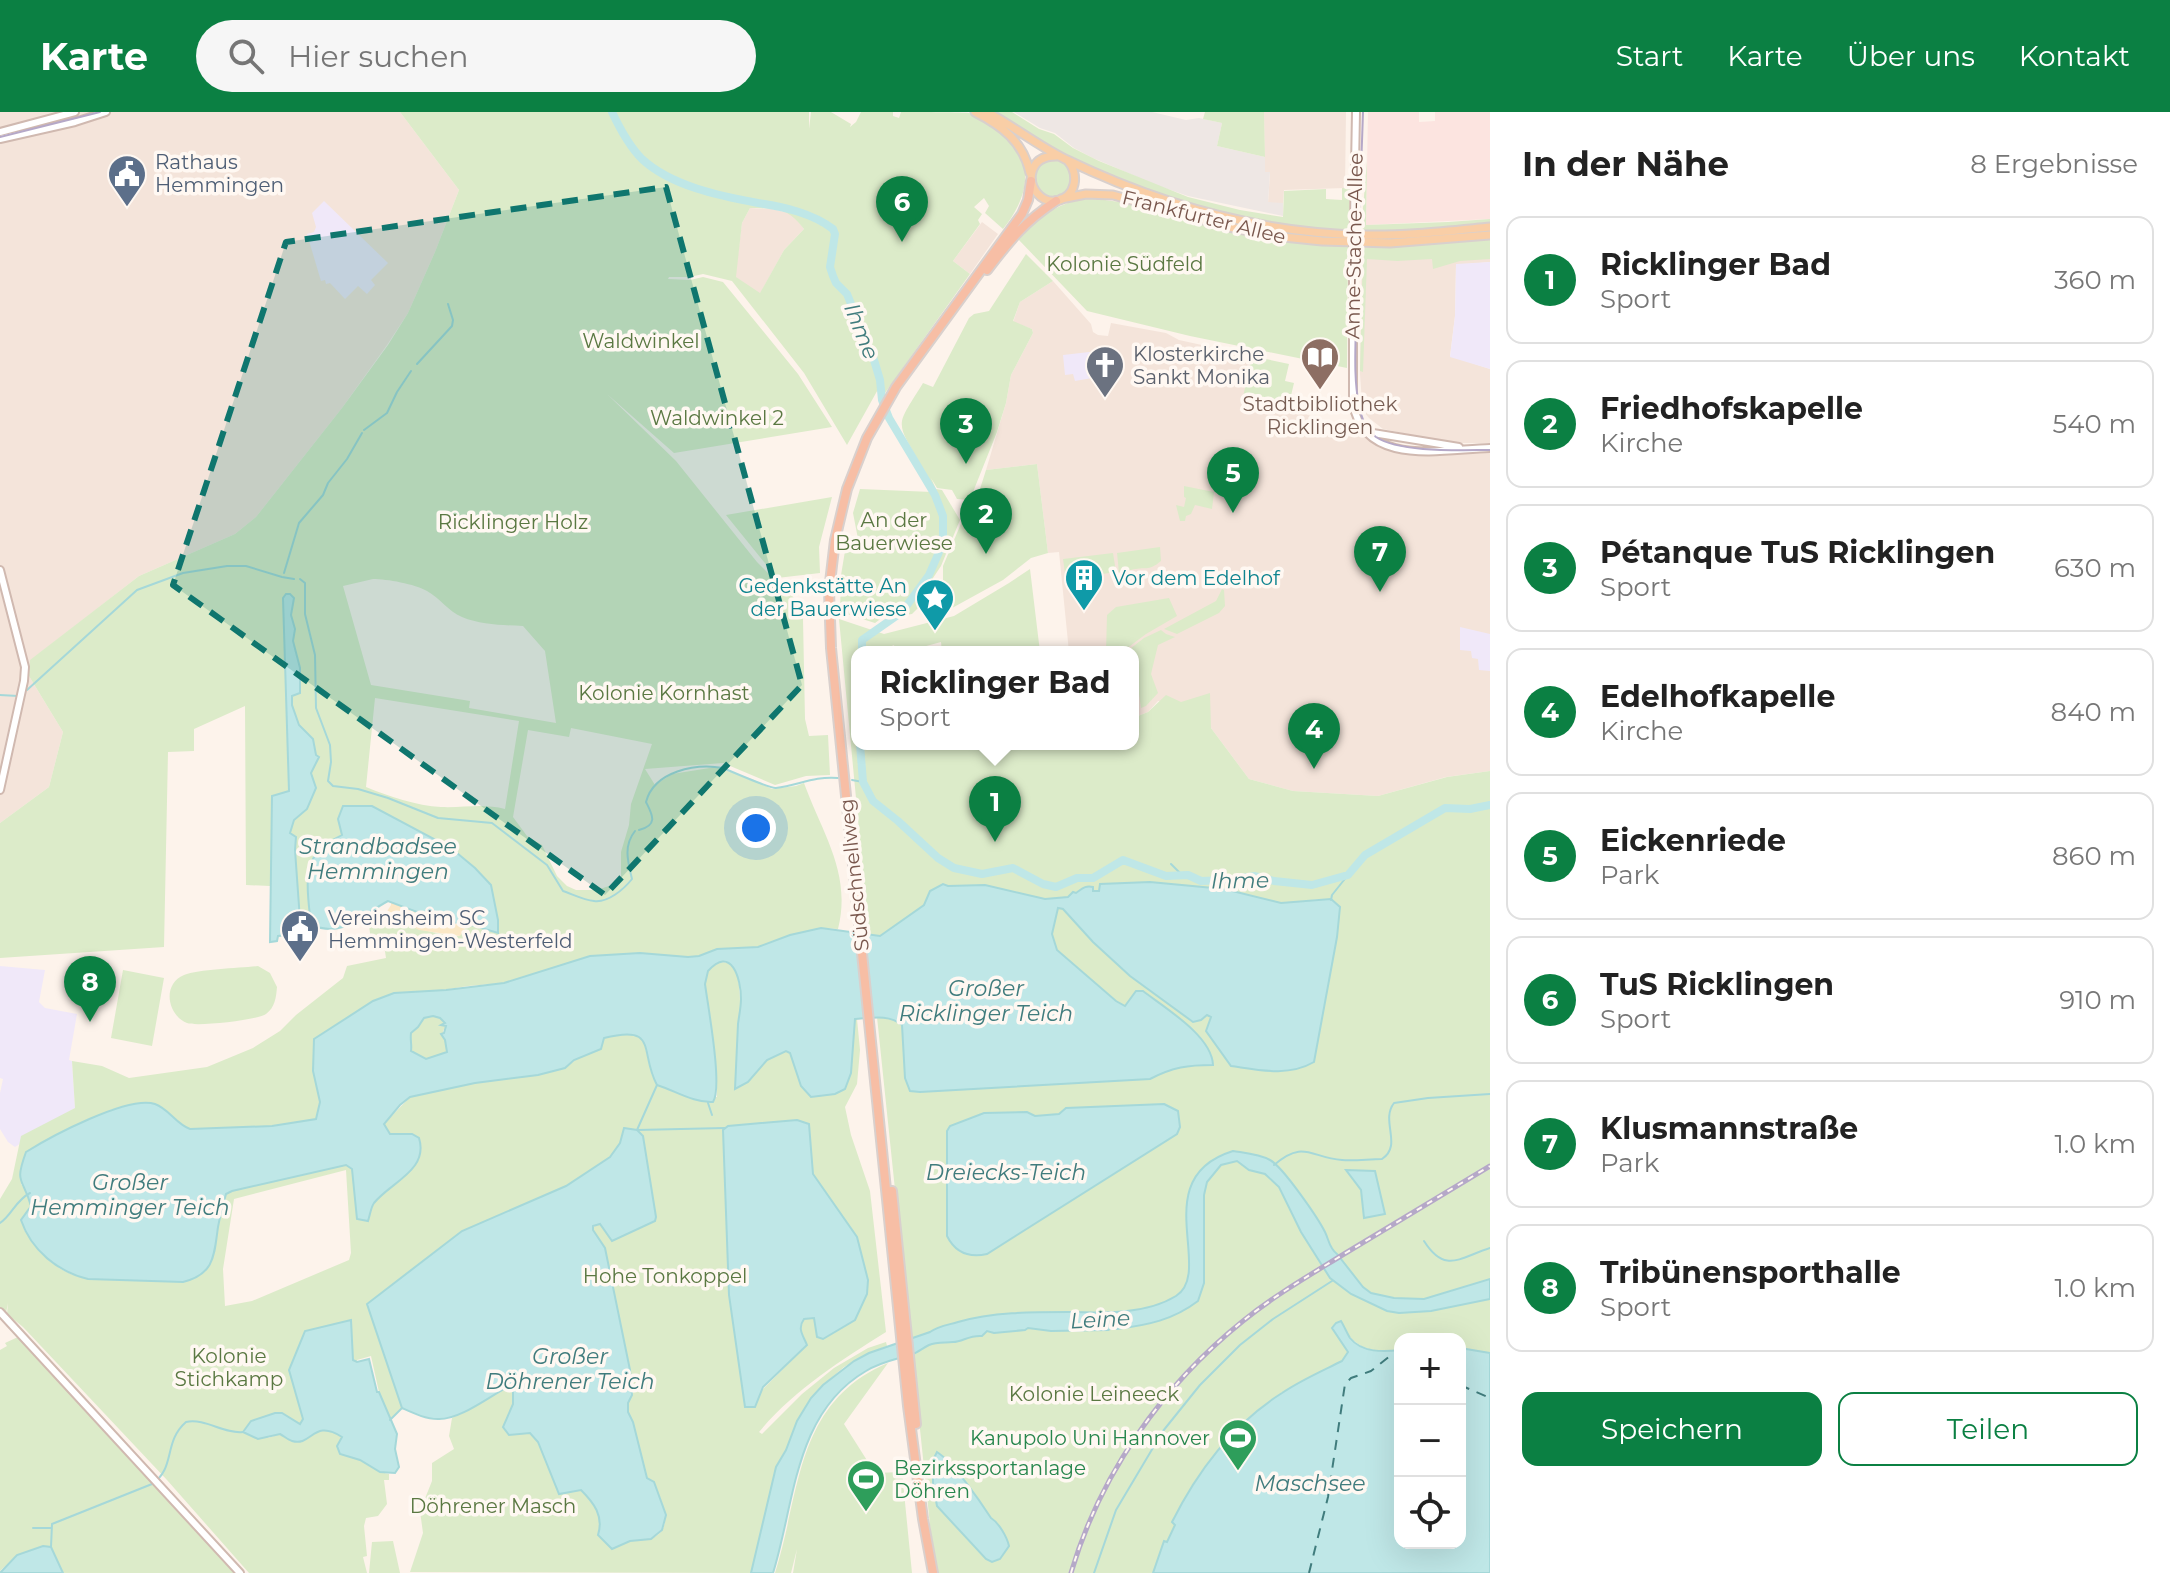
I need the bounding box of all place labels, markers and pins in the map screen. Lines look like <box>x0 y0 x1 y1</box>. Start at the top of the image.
place label: Rathaus Hemmingen <box>155 150 284 197</box>
public building icon: Rathaus Hemmingen <box>106 153 148 208</box>
pin: 6 <box>876 176 928 242</box>
library icon: Stadtbibliothek Ricklingen <box>1299 336 1341 391</box>
place label: Klosterkirche Sankt Monika <box>1133 342 1270 389</box>
church icon: Klosterkirche Sankt Monika <box>1084 344 1126 399</box>
place label: Stadtbibliothek Ricklingen <box>1243 392 1397 439</box>
pin: 3 <box>940 398 992 464</box>
pin: 5 <box>1207 447 1259 513</box>
pin: 2 <box>960 488 1012 554</box>
pin: 7 <box>1354 526 1406 592</box>
building icon: Vor dem Edelhof <box>1063 557 1105 612</box>
place label: Vor dem Edelhof <box>1112 566 1281 590</box>
place label: Gedenkstätte An der Bauerwiese <box>739 574 907 621</box>
place icon: Gedenkstätte An der Bauerwiese <box>914 577 956 632</box>
pin: 4 <box>1288 703 1340 769</box>
pin: 1 <box>969 776 1021 842</box>
place label: Vereinsheim SC Hemmingen-Westerfeld <box>328 906 573 953</box>
public building icon: Vereinsheim SC Hemmingen-Westerfeld <box>279 908 321 963</box>
pin: 8 <box>64 956 116 1022</box>
sports icon: Kanupolo Uni Hannover <box>1217 1417 1259 1472</box>
place label: Kanupolo Uni Hannover <box>970 1426 1210 1450</box>
place label: Bezirkssportanlage Döhren <box>894 1456 1086 1503</box>
sports icon: Bezirkssportanlage Döhren <box>845 1458 887 1513</box>

